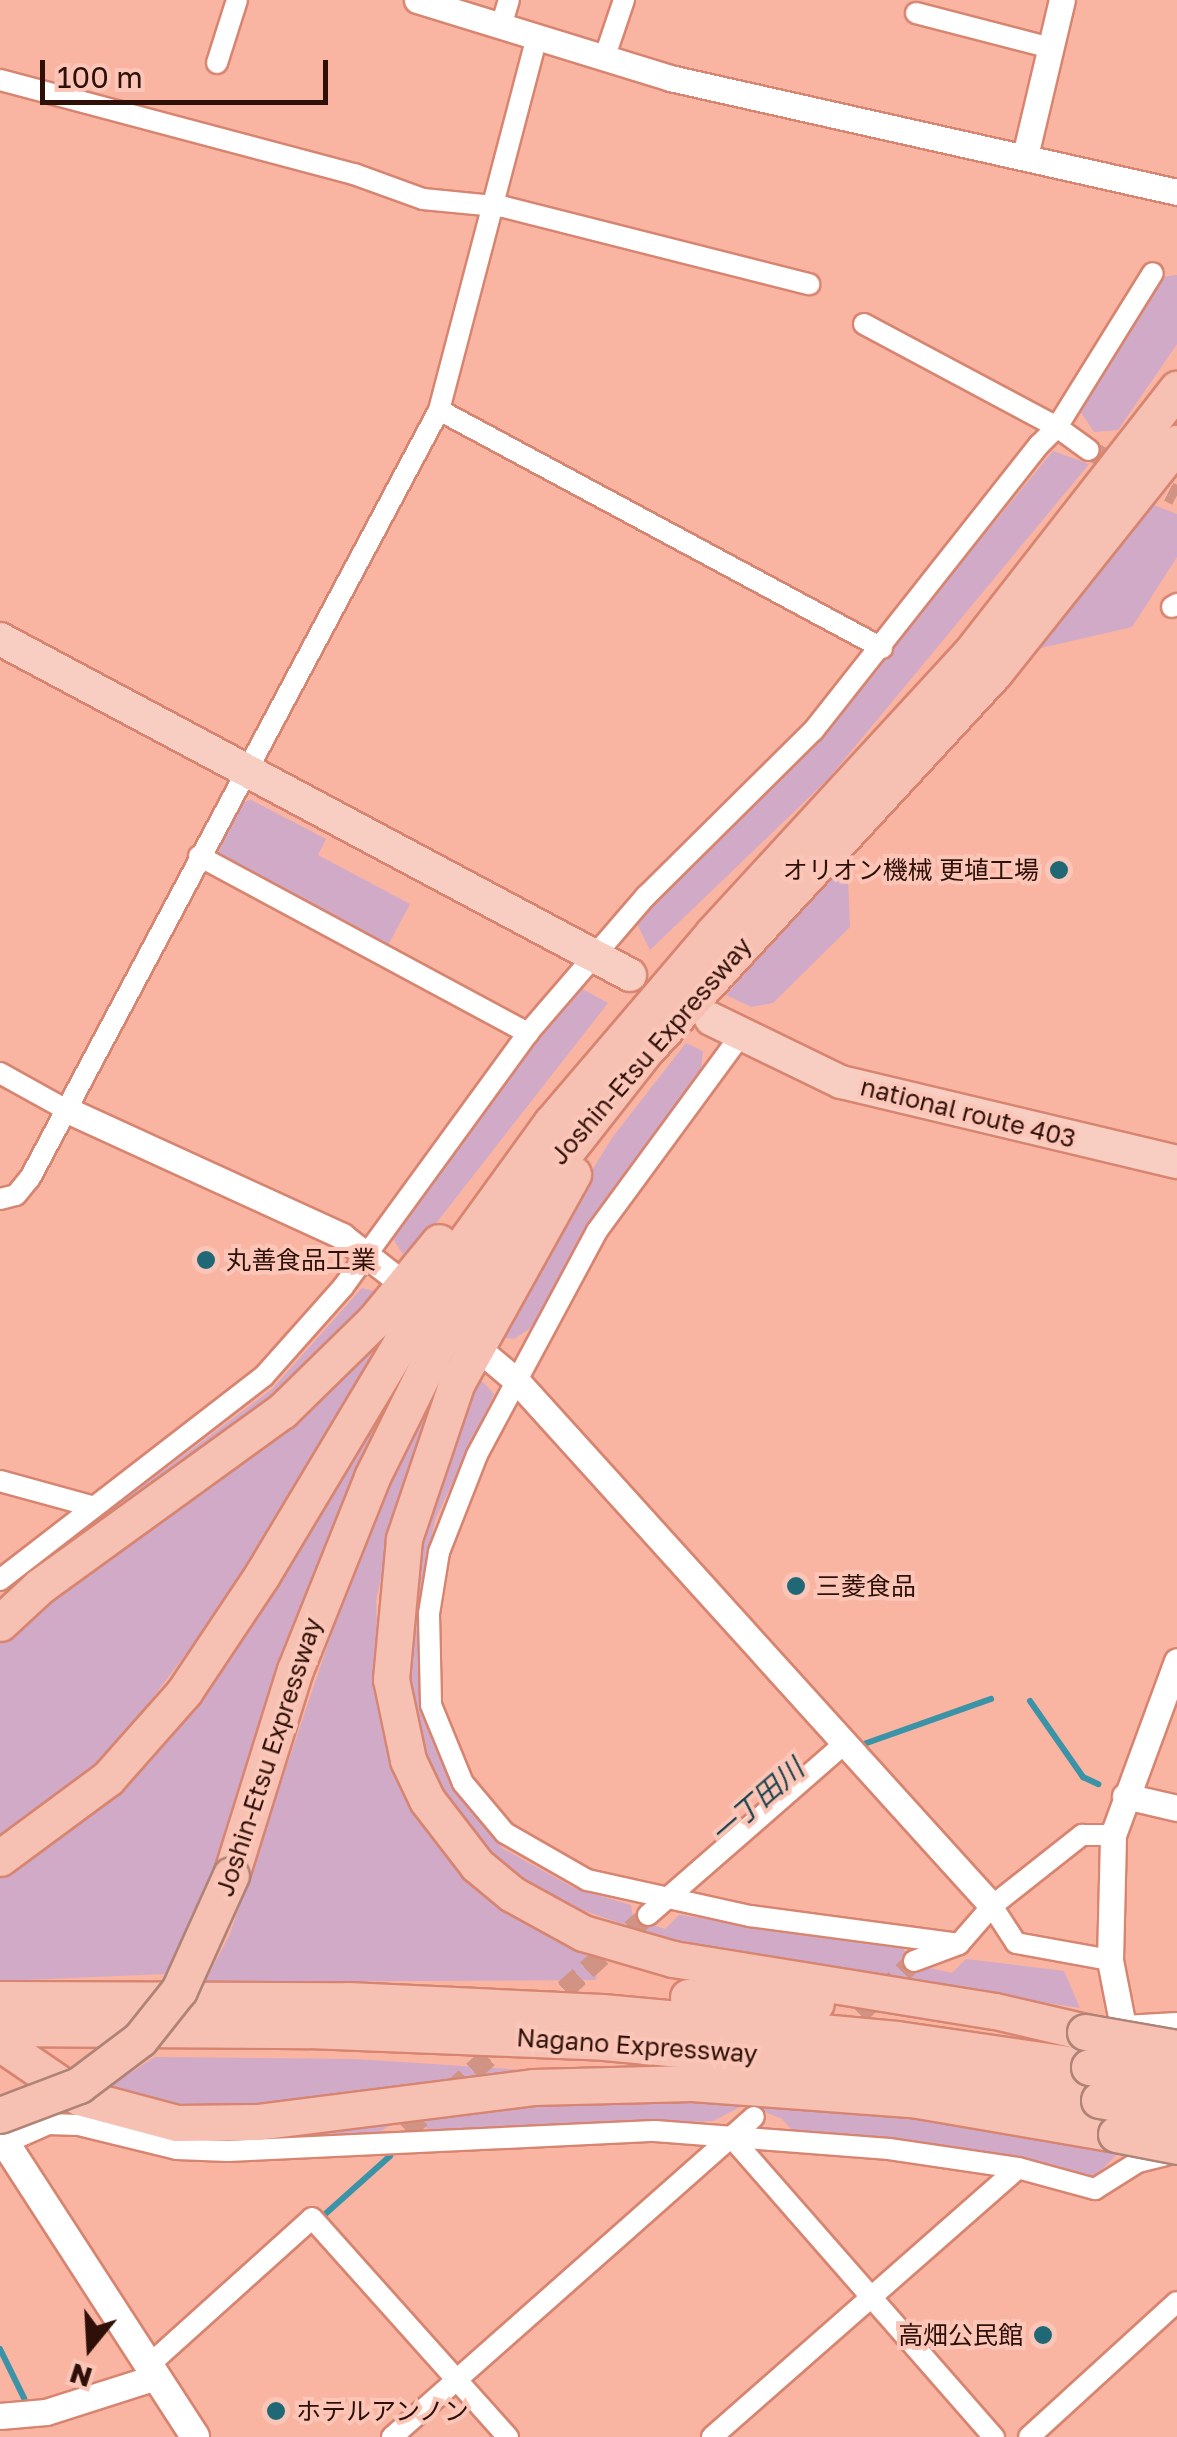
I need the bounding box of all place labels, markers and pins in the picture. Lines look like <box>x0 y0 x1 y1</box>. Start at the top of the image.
place label: オリオン機械 更埴工場 <box>783 855 1039 885</box>
marker: オリオン機械 更埴工場 <box>1048 859 1070 881</box>
place label: 丸善食品工業 <box>226 1245 376 1275</box>
marker: 丸善食品工業 <box>195 1249 217 1271</box>
place label: 三菱食品 <box>816 1571 916 1601</box>
marker: 三菱食品 <box>785 1575 807 1597</box>
place label: 高畑公民館 <box>898 2320 1023 2350</box>
marker: 高畑公民館 <box>1032 2324 1054 2346</box>
place label: ホテルアンノン <box>296 2396 471 2426</box>
marker: ホテルアンノン <box>265 2400 287 2422</box>

